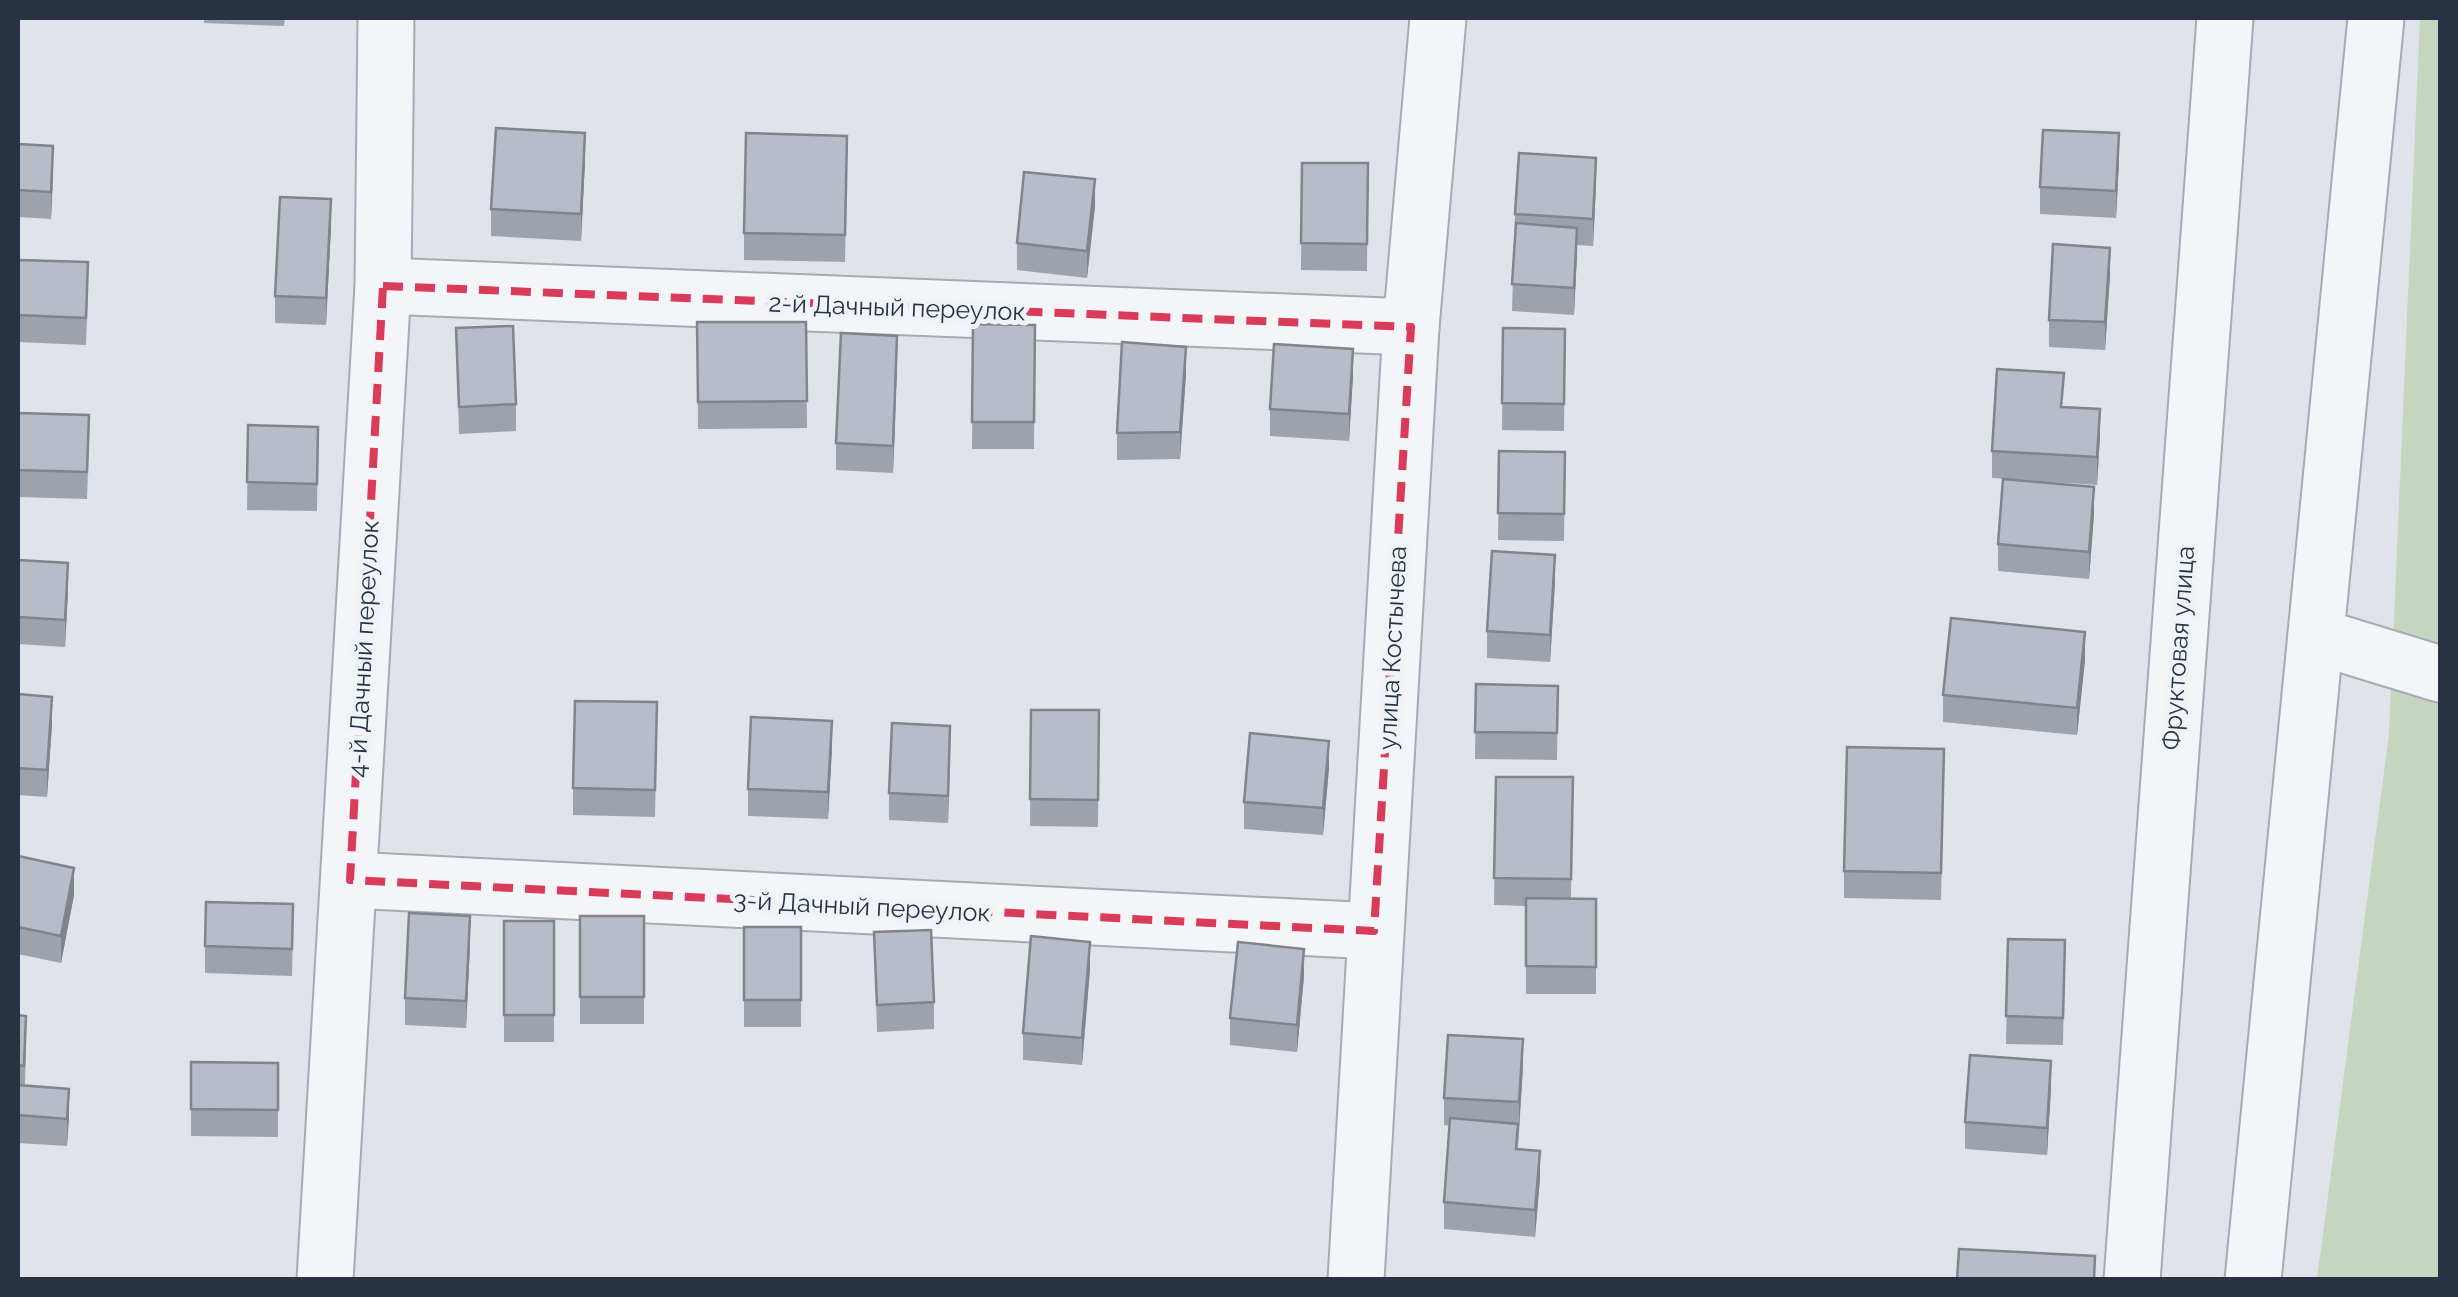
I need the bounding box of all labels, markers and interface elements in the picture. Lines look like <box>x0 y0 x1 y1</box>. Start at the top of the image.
street label: 2-й Дачный переулок <box>768 288 1026 326</box>
street label: 4-й Дачный переулок <box>341 520 385 778</box>
street label: улица Костычева <box>1372 545 1412 751</box>
street label: Фруктовая улица <box>2156 545 2200 751</box>
street label: 3-й Дачный переулок <box>733 884 991 928</box>

